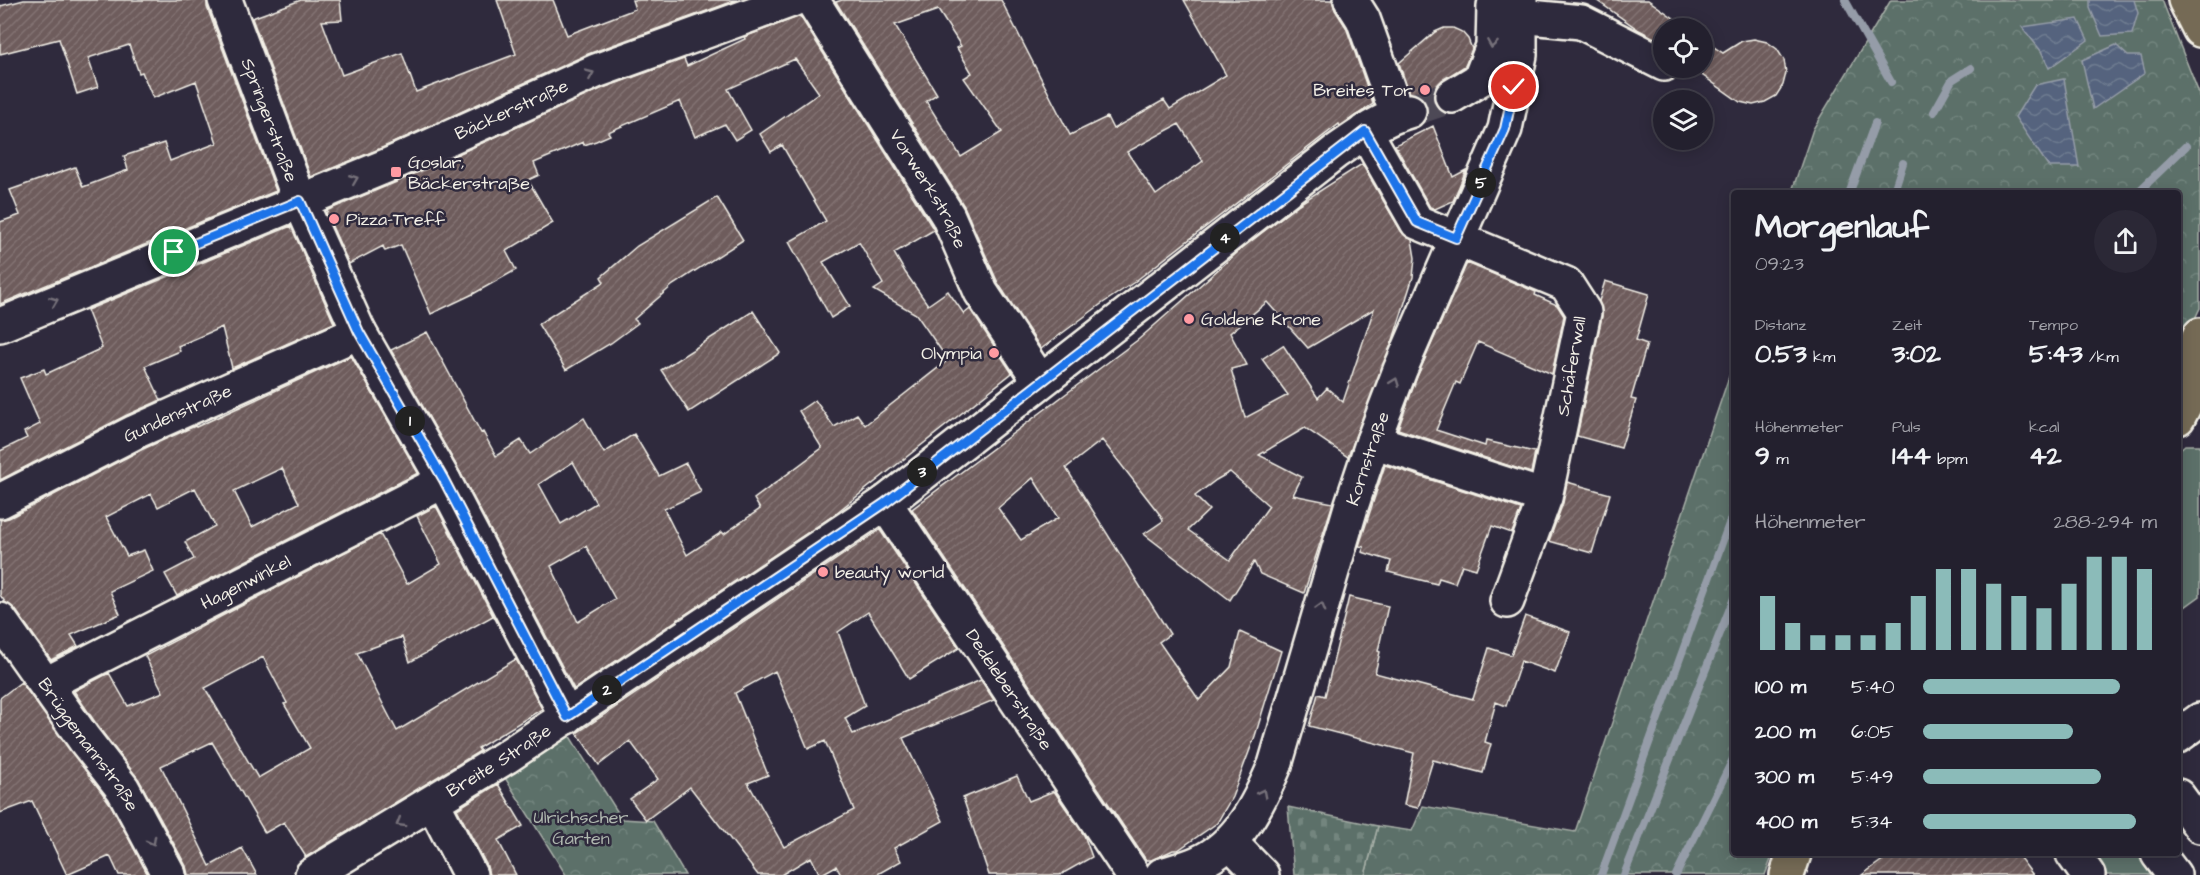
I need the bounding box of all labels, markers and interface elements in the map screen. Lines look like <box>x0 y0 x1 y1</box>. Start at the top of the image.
map controls <box>1653 18 1713 150</box>
button: locate <box>1653 18 1713 78</box>
one-way arrow <box>1486 39 1498 48</box>
street label: Springerstraße <box>235 55 304 186</box>
pin <box>1488 61 1539 112</box>
one-way arrow <box>584 69 595 81</box>
icon: check <box>1497 70 1530 103</box>
street label: Bäckerstraße <box>451 73 573 146</box>
place label: Breites Tor <box>1313 78 1413 103</box>
marker: Breites Tor <box>1418 83 1432 97</box>
button: layers <box>1653 90 1713 150</box>
street label: Vorwerkstraße <box>883 124 973 253</box>
place label: Goslar, Bäckerstraße <box>408 150 530 196</box>
marker: Goslar, Bäckerstraße <box>389 165 403 179</box>
pin: 5 <box>1466 168 1496 198</box>
text: 5 <box>1475 172 1487 194</box>
one-way arrow <box>348 174 359 186</box>
text: Morgenlauf <box>1755 204 1929 250</box>
place label: Pizza-Treff <box>346 207 445 232</box>
button: share <box>2094 210 2157 273</box>
marker: Pizza-Treff <box>327 212 341 226</box>
pin: 4 <box>1210 223 1240 253</box>
pin <box>148 226 199 277</box>
text: 4 <box>1220 227 1230 249</box>
icon: arrive <box>157 235 190 268</box>
text: 09:23 <box>1755 250 1804 278</box>
one-way arrow <box>47 296 58 308</box>
place label: Goldene Krone <box>1201 307 1321 332</box>
marker: Goldene Krone <box>1182 312 1196 326</box>
street label: Schäferwall <box>1550 314 1593 418</box>
text: Distanz <box>1755 314 1806 336</box>
text: Zeit <box>1892 314 1922 336</box>
text: Tempo <box>2029 314 2078 336</box>
text: 0.53 <box>1755 336 1807 372</box>
text: 3:02 <box>1892 336 1941 372</box>
text: 5:43 <box>2029 336 2083 372</box>
place label: Olympia <box>921 341 982 367</box>
marker: Olympia <box>987 346 1001 360</box>
text: km <box>1807 346 1835 368</box>
text: /km <box>2083 346 2119 368</box>
street label: Gundenstraße <box>119 378 236 449</box>
one-way arrow <box>1388 378 1401 388</box>
pin: 1 <box>395 406 425 436</box>
street label: Kornstraße <box>1340 408 1396 509</box>
text: 1 <box>409 410 411 432</box>
text: Höhenmeter <box>1755 416 1843 438</box>
text: Puls <box>1892 416 1921 438</box>
text: kcal <box>2029 416 2060 438</box>
text: 9 <box>1755 438 1770 474</box>
text: 144 <box>1892 438 1931 474</box>
text: 42 <box>2029 438 2062 474</box>
text: m <box>1770 448 1789 470</box>
text: bpm <box>1931 448 1967 470</box>
pin: 3 <box>907 457 937 487</box>
text: 3 <box>918 461 926 483</box>
text: Höhenmeter <box>1755 508 1865 536</box>
text: 288–294 m <box>2053 508 2157 536</box>
street label: Hagenwinkel <box>196 549 295 616</box>
place label: beauty world <box>835 560 944 586</box>
marker: beauty world <box>816 565 830 579</box>
one-way arrow <box>1314 602 1326 613</box>
street label: Dedeleberstraße <box>959 624 1058 755</box>
street label: Brüggemannstraße <box>32 673 145 816</box>
text: 100 m <box>1755 673 1806 701</box>
text: 5:40 <box>1851 673 1895 701</box>
pin: 2 <box>592 675 622 705</box>
text: 2 <box>602 679 612 701</box>
street label: Breite Straße <box>442 718 557 803</box>
text: 200 m <box>1755 718 1815 746</box>
text: 6:05 <box>1851 718 1894 746</box>
text: 300 m <box>1755 763 1814 791</box>
text: 5:49 <box>1851 763 1894 791</box>
one-way arrow <box>1255 789 1266 799</box>
park label: Ulrichscher Garten <box>534 805 629 851</box>
text: 400 m <box>1755 808 1817 836</box>
text: 5:34 <box>1851 808 1892 836</box>
one-way arrow <box>396 815 406 827</box>
one-way arrow <box>145 835 156 846</box>

